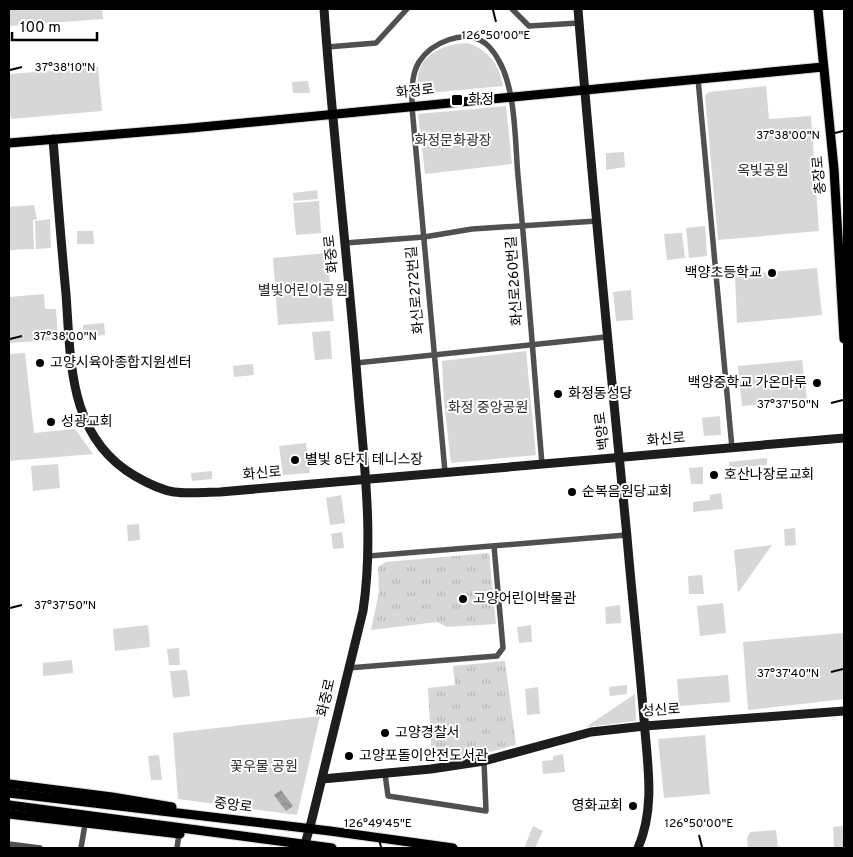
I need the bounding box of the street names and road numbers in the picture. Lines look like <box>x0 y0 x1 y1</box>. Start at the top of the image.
street label: 화정로 <box>395 82 435 102</box>
street label: 충장로 <box>810 155 830 195</box>
street label: 화중로 <box>322 234 342 274</box>
street label: 화신로260번길 <box>503 235 527 327</box>
street label: 화신로272번길 <box>404 245 428 335</box>
street label: 백양로 <box>592 411 614 451</box>
street label: 화신로 <box>646 430 686 450</box>
street label: 화신로 <box>242 464 282 484</box>
street label: 화중로 <box>314 677 340 719</box>
street label: 성신로 <box>641 701 681 721</box>
street label: 중앙로 <box>213 795 253 817</box>

